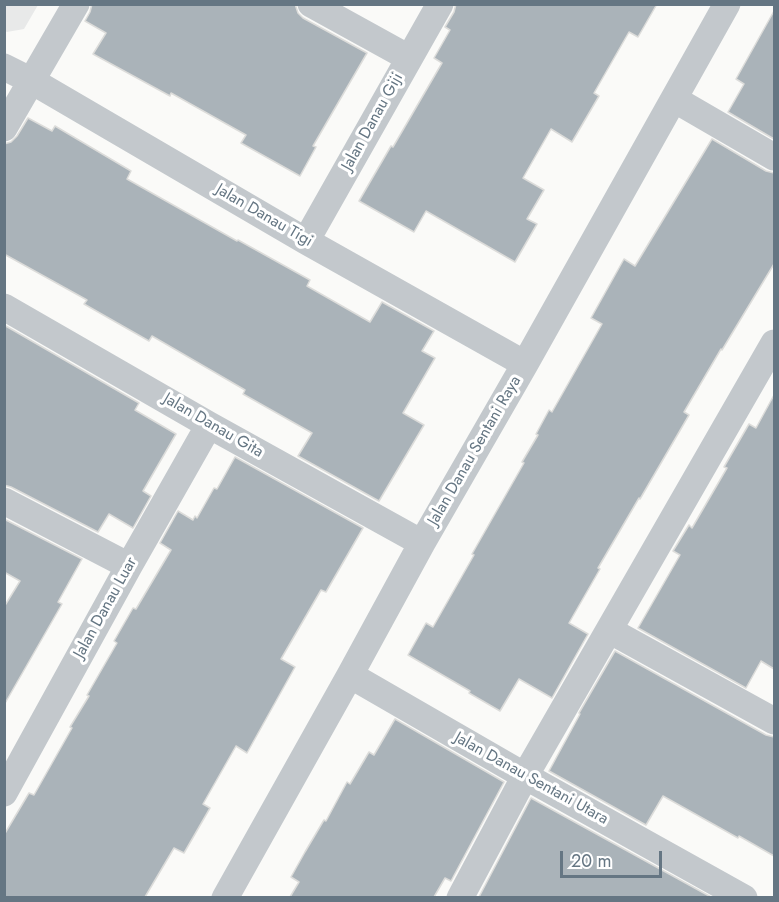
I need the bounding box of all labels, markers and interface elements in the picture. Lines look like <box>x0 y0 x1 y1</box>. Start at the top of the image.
street label: Jalan Danau Giji <box>338 70 408 174</box>
street label: Jalan Danau Tigi <box>212 180 316 252</box>
street label: Jalan Danau Sentani Raya <box>424 373 526 529</box>
street label: Jalan Danau Gita <box>160 390 266 462</box>
street label: Jalan Danau Luar <box>70 554 142 662</box>
street label: Jalan Danau Sentani Utara <box>451 729 611 829</box>
scale bar <box>563 839 665 877</box>
text: 20 m <box>571 848 611 874</box>

